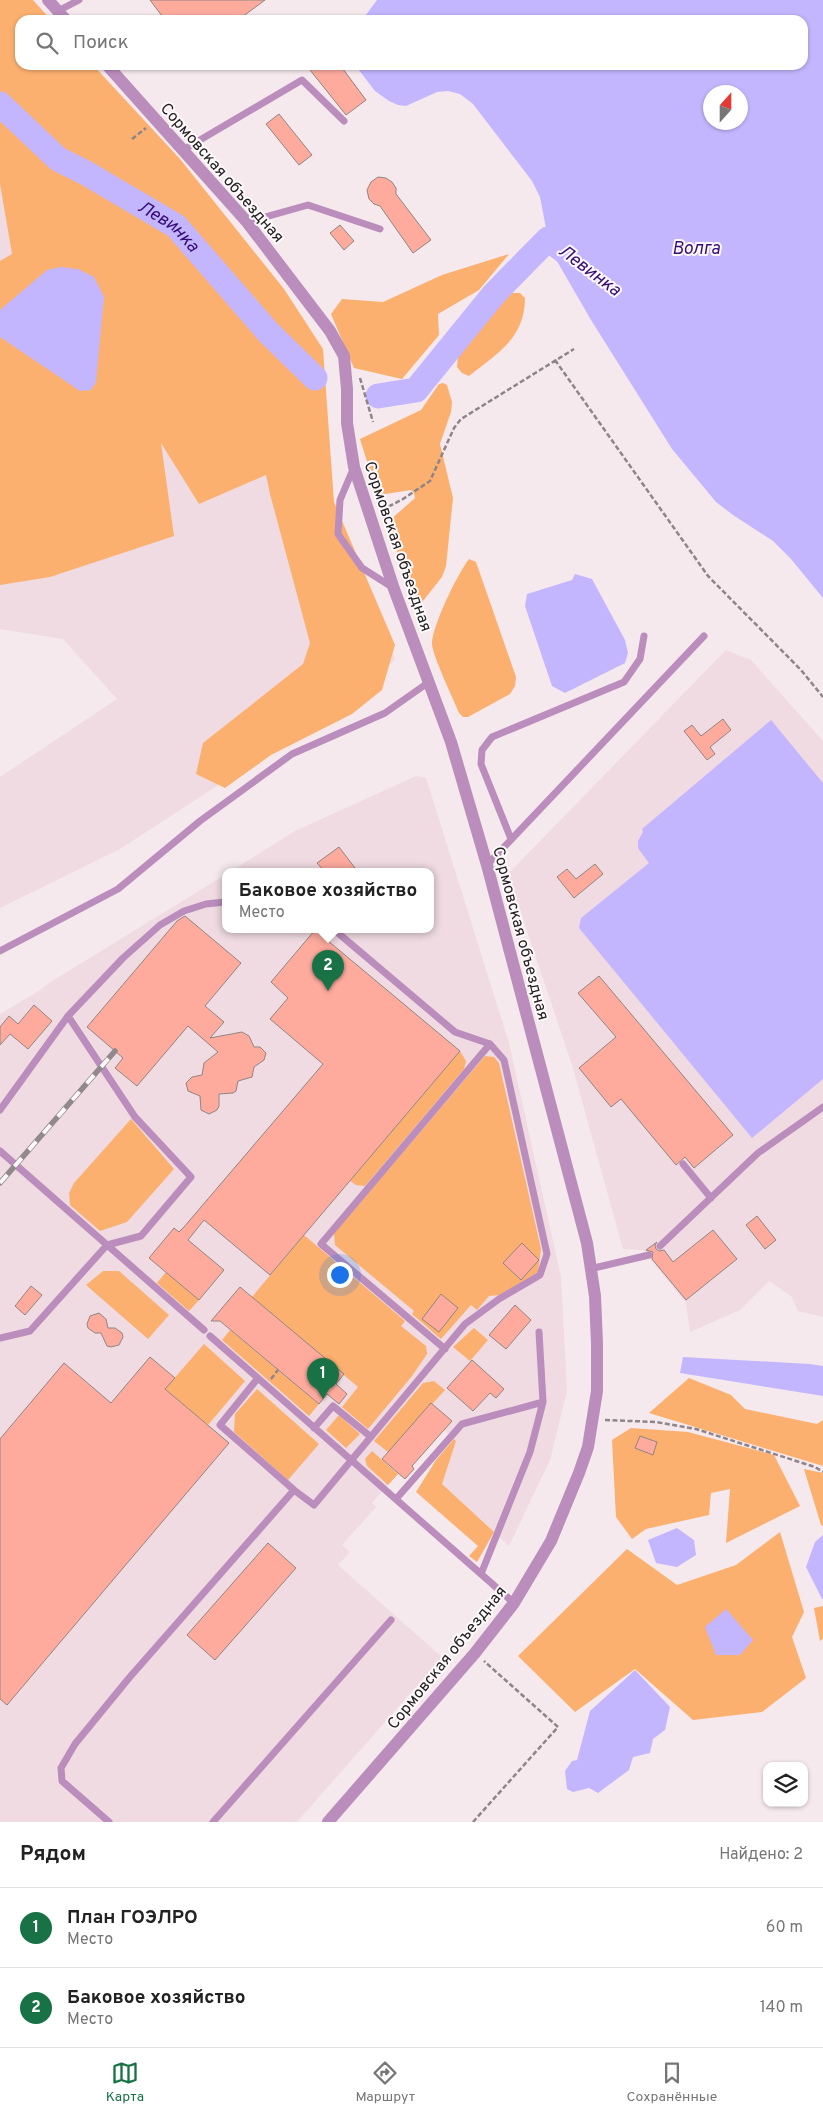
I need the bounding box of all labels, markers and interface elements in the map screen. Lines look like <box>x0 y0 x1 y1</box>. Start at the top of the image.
search box <box>15 15 808 70</box>
icon: search <box>33 29 61 57</box>
text: Поиск <box>73 31 129 55</box>
north arrow <box>703 85 748 130</box>
street label: Сормовская объездная <box>155 99 288 247</box>
water label: Левинка <box>133 196 204 258</box>
water label: Волга <box>672 238 721 261</box>
water label: Левинка <box>553 240 626 303</box>
street label: Сормовская объездная <box>359 459 436 634</box>
street label: Сормовская объездная <box>487 845 553 1023</box>
popup <box>222 868 434 933</box>
text: Баковое хозяйство <box>239 879 417 903</box>
text: Место <box>239 903 285 923</box>
pin: 2 <box>312 950 344 991</box>
your location <box>327 1262 353 1288</box>
pin: 1 <box>307 1358 339 1399</box>
street label: Сормовская объездная <box>383 1582 512 1734</box>
map controls <box>763 1762 808 1807</box>
button: layers <box>763 1762 808 1807</box>
text: Рядом <box>20 1841 86 1868</box>
text: Найдено: 2 <box>719 1845 803 1865</box>
text: План ГОЭЛРО <box>67 1906 198 1930</box>
text: 1 <box>33 1918 39 1938</box>
text: 60 m <box>766 1918 803 1938</box>
text: Место <box>67 1930 113 1950</box>
text: Баковое хозяйство <box>67 1986 246 2010</box>
text: 2 <box>31 1998 41 2018</box>
text: 140 m <box>760 1998 803 2018</box>
text: Место <box>67 2010 113 2030</box>
tab: Карта <box>106 2059 144 2106</box>
tab: Маршрут <box>355 2059 415 2106</box>
tab: Сохранённые <box>626 2059 717 2106</box>

